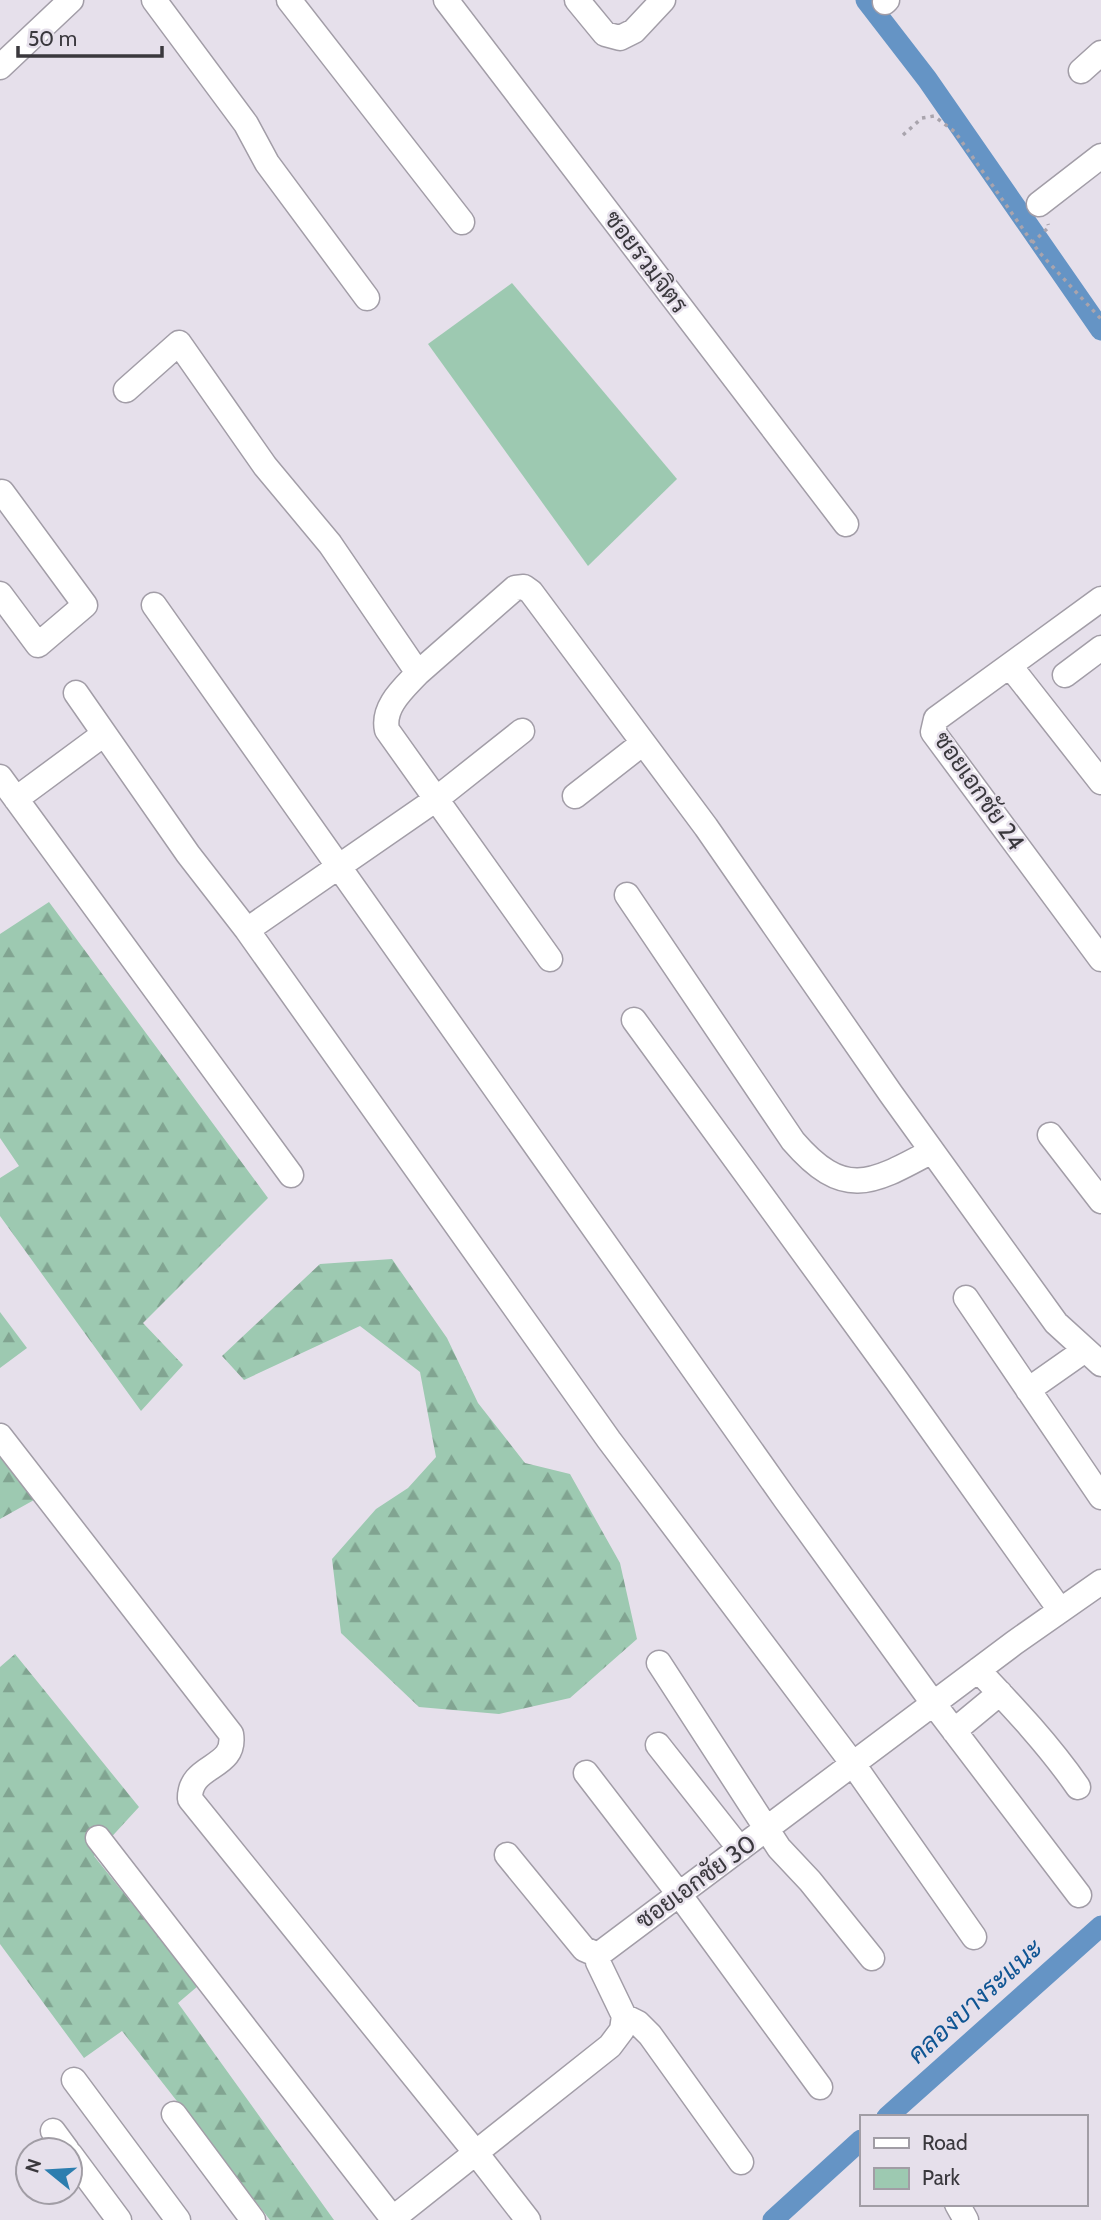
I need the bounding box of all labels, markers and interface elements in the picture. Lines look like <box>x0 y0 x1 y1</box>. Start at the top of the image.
scale bar <box>18 14 161 58</box>
text: 50 m <box>28 26 77 51</box>
street label: ซอยรวมจิตร <box>598 205 694 319</box>
street label: ซอยเอกชัย 24 <box>928 726 1031 856</box>
street label: ซอยเอกชัย 30 <box>630 1828 761 1935</box>
water label: คลองบางระแนะ <box>901 1932 1049 2070</box>
legend <box>860 2115 1087 2206</box>
text: Road <box>922 2130 968 2155</box>
north arrow <box>14 2136 84 2206</box>
text: N <box>20 2156 46 2176</box>
text: Park <box>922 2165 960 2190</box>

